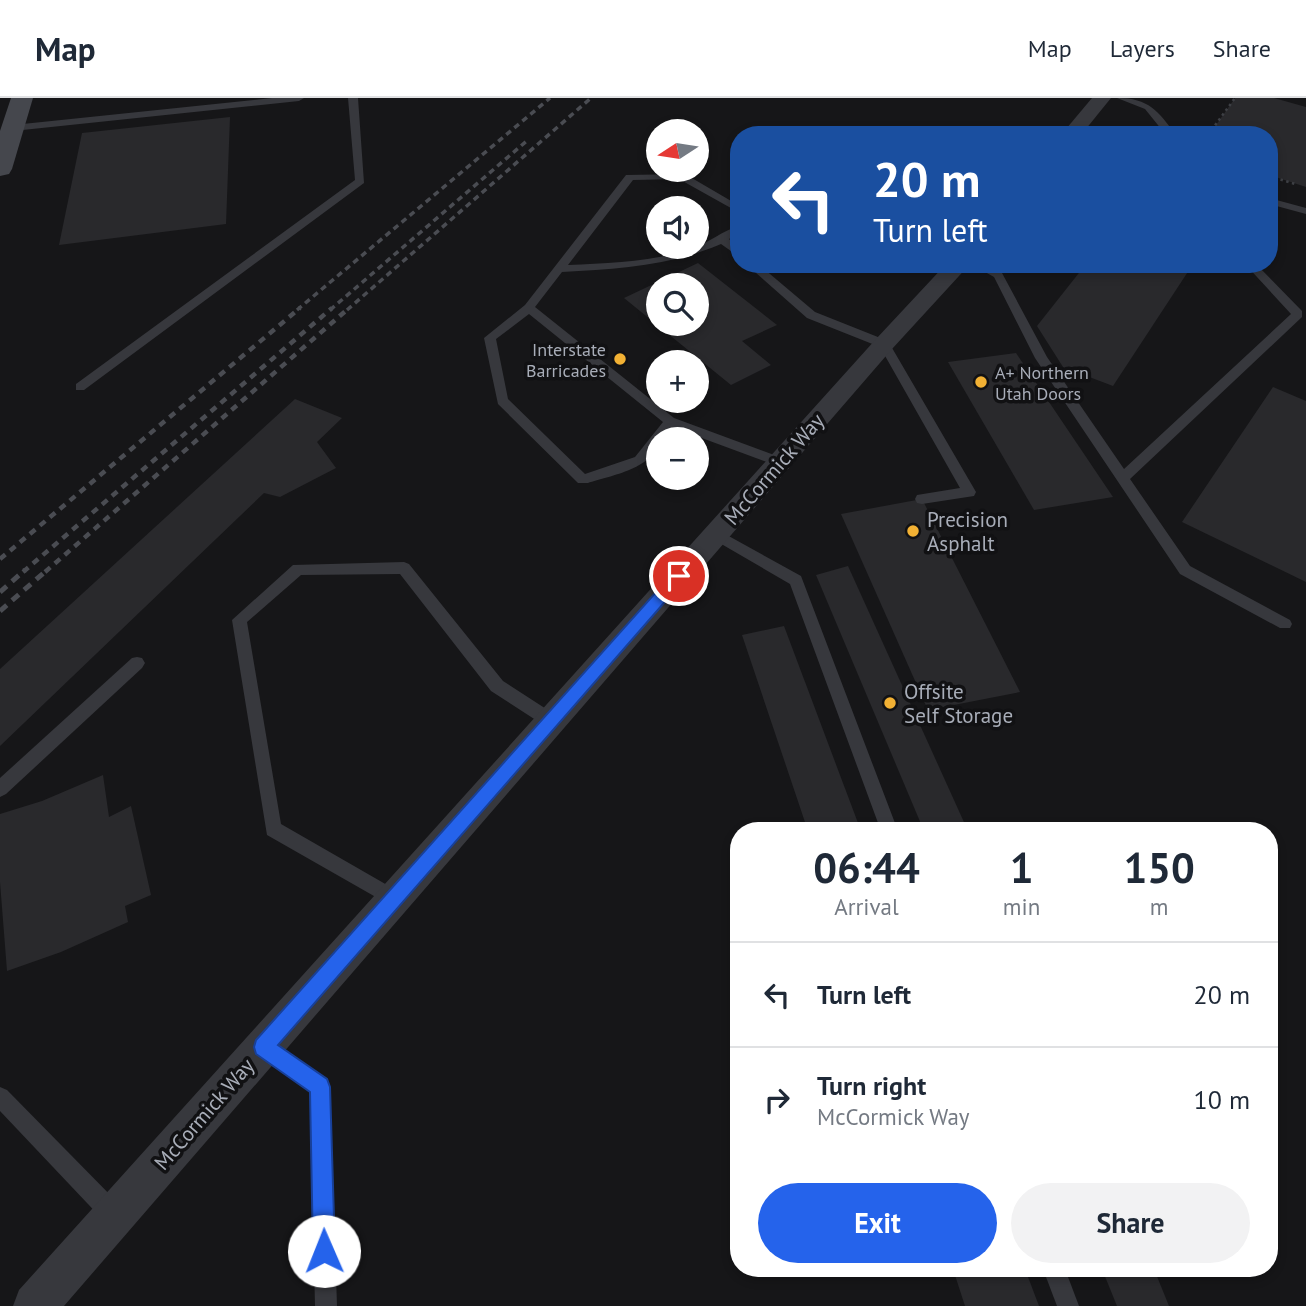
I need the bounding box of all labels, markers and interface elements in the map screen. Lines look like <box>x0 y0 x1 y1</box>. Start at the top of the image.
text: Map <box>35 27 96 70</box>
text: Map <box>1028 33 1072 64</box>
text: Layers <box>1110 33 1175 64</box>
text: Share <box>1213 33 1271 64</box>
north arrow <box>646 119 709 182</box>
map controls <box>646 119 709 490</box>
text: 20 m <box>873 147 980 211</box>
icon: left <box>758 154 849 245</box>
button: sound <box>646 196 709 259</box>
text: Turn left <box>873 209 988 251</box>
button: search <box>646 273 709 336</box>
place label: Interstate Barricades <box>526 338 606 382</box>
button: + <box>646 350 709 413</box>
marker: Interstate Barricades <box>612 351 628 367</box>
place label: A+ Northern Utah Doors <box>995 361 1089 405</box>
marker: A+ Northern Utah Doors <box>973 374 989 390</box>
street label: McCormick Way <box>718 407 830 530</box>
button: − <box>646 427 709 490</box>
place label: Precision Asphalt <box>927 506 1008 557</box>
marker: Precision Asphalt <box>905 523 921 539</box>
pin <box>649 546 709 606</box>
icon: arrive <box>660 557 698 595</box>
place label: Offsite Self Storage <box>904 678 1013 729</box>
marker: Offsite Self Storage <box>882 695 898 711</box>
text: 06:44 <box>813 840 920 895</box>
text: 1 <box>1010 840 1033 895</box>
text: 150 <box>1123 840 1195 895</box>
text: Arrival <box>834 892 899 921</box>
text: min <box>1003 892 1040 921</box>
text: m <box>1150 892 1168 921</box>
icon: left <box>758 976 796 1014</box>
text: Turn left <box>817 978 911 1011</box>
text: 20 m <box>1194 978 1250 1011</box>
street label: McCormick Way <box>148 1052 260 1175</box>
text: Turn right <box>817 1069 926 1102</box>
icon: right <box>758 1081 796 1119</box>
text: 10 m <box>1194 1083 1250 1116</box>
text: McCormick Way <box>817 1102 970 1131</box>
button: Exit <box>758 1183 997 1263</box>
button: Share <box>1011 1183 1250 1263</box>
position arrow <box>287 1214 361 1288</box>

